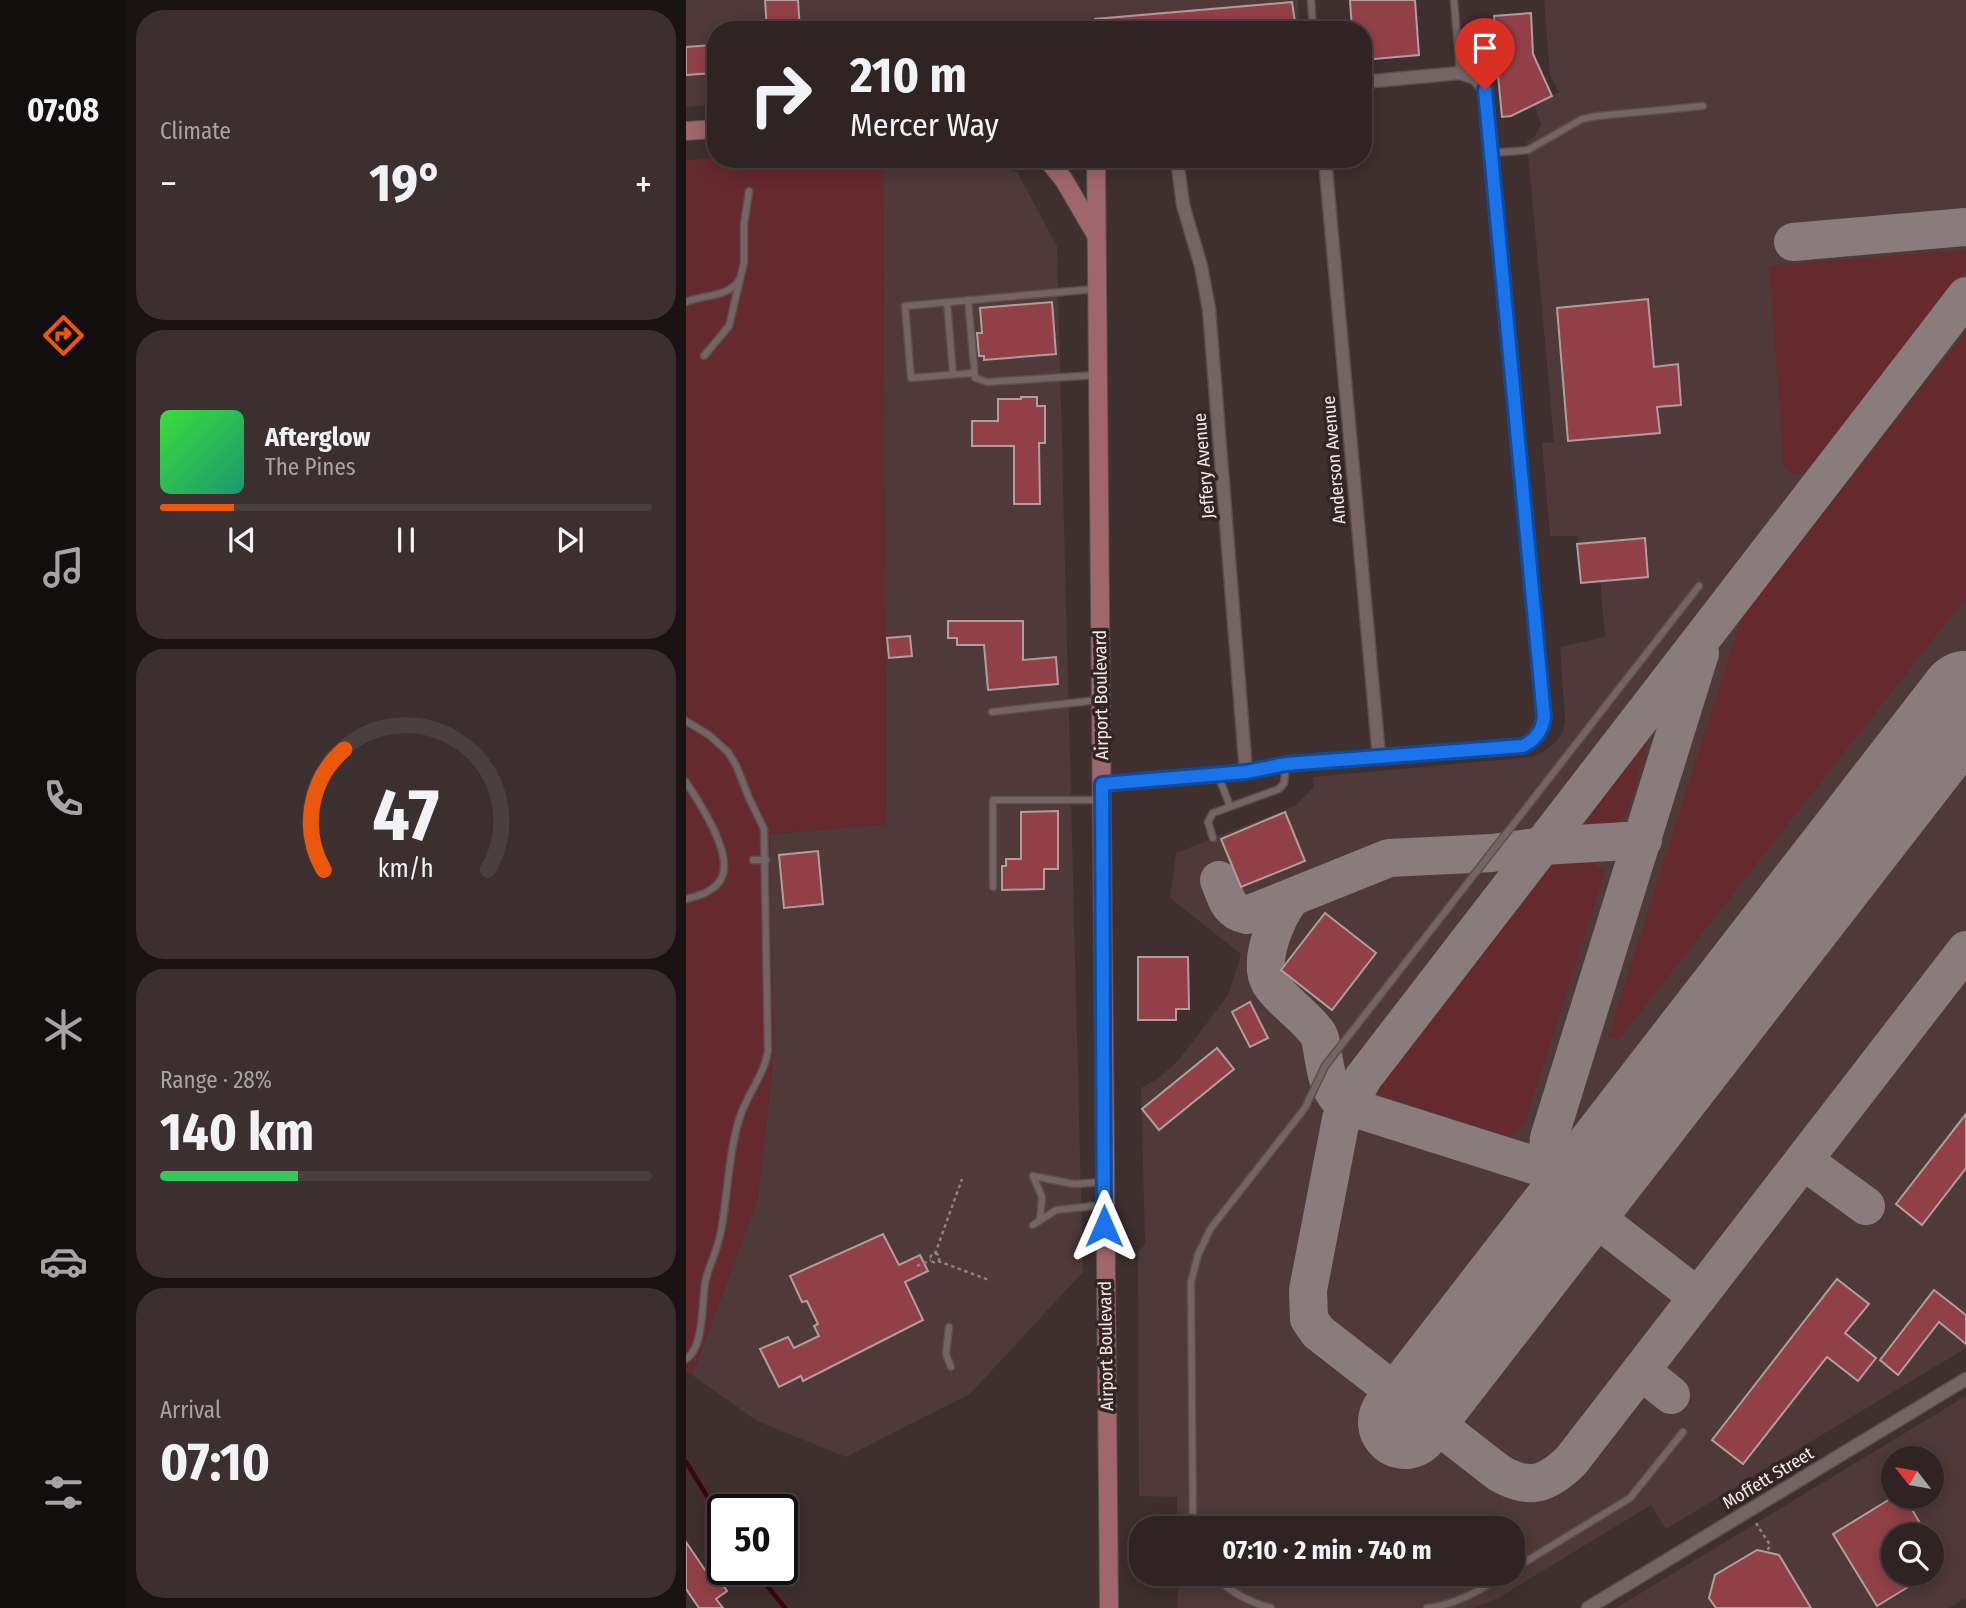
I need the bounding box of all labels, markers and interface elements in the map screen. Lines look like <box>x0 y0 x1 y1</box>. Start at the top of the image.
pin <box>1455 18 1515 90</box>
icon: arrive <box>1466 29 1504 67</box>
text: 210 m <box>850 46 967 105</box>
icon: right <box>735 49 826 140</box>
text: 07:08 <box>27 91 99 129</box>
text: Mercer Way <box>850 106 999 144</box>
text: Climate <box>160 117 231 145</box>
text: 19° <box>369 152 443 215</box>
text: − <box>160 161 177 207</box>
text: + <box>635 161 652 207</box>
icon: directions <box>39 311 88 360</box>
street label: Anderson Avenue <box>1317 395 1351 525</box>
street label: Jeffery Avenue <box>1188 412 1220 520</box>
text: Afterglow <box>265 422 370 453</box>
text: The Pines <box>265 453 356 481</box>
icon: previous <box>223 521 261 559</box>
icon: pause <box>387 521 425 559</box>
icon: next <box>551 521 589 559</box>
icon: music <box>39 543 88 592</box>
street label: Airport Boulevard <box>1089 630 1113 760</box>
text: 47 <box>373 772 439 859</box>
icon: phone <box>39 774 88 823</box>
text: km/h <box>378 854 434 884</box>
icon: climate <box>39 1005 88 1054</box>
text: Range · 28% <box>160 1066 272 1094</box>
text: 140 km <box>160 1101 314 1164</box>
position arrow <box>1067 1189 1141 1263</box>
icon: car <box>39 1237 88 1286</box>
street label: Airport Boulevard <box>1094 1281 1118 1411</box>
text: Arrival <box>160 1396 221 1424</box>
text: 07:10 <box>160 1431 270 1494</box>
street label: Moffett Street <box>1719 1442 1818 1514</box>
north arrow <box>1881 1446 1944 1508</box>
map controls <box>1881 1446 1944 1586</box>
icon: filters <box>39 1468 88 1517</box>
speed limit sign: 50 <box>707 1494 798 1585</box>
button: search <box>1881 1523 1944 1586</box>
text: 07:10 · 2 min · 740 m <box>1222 1535 1432 1566</box>

